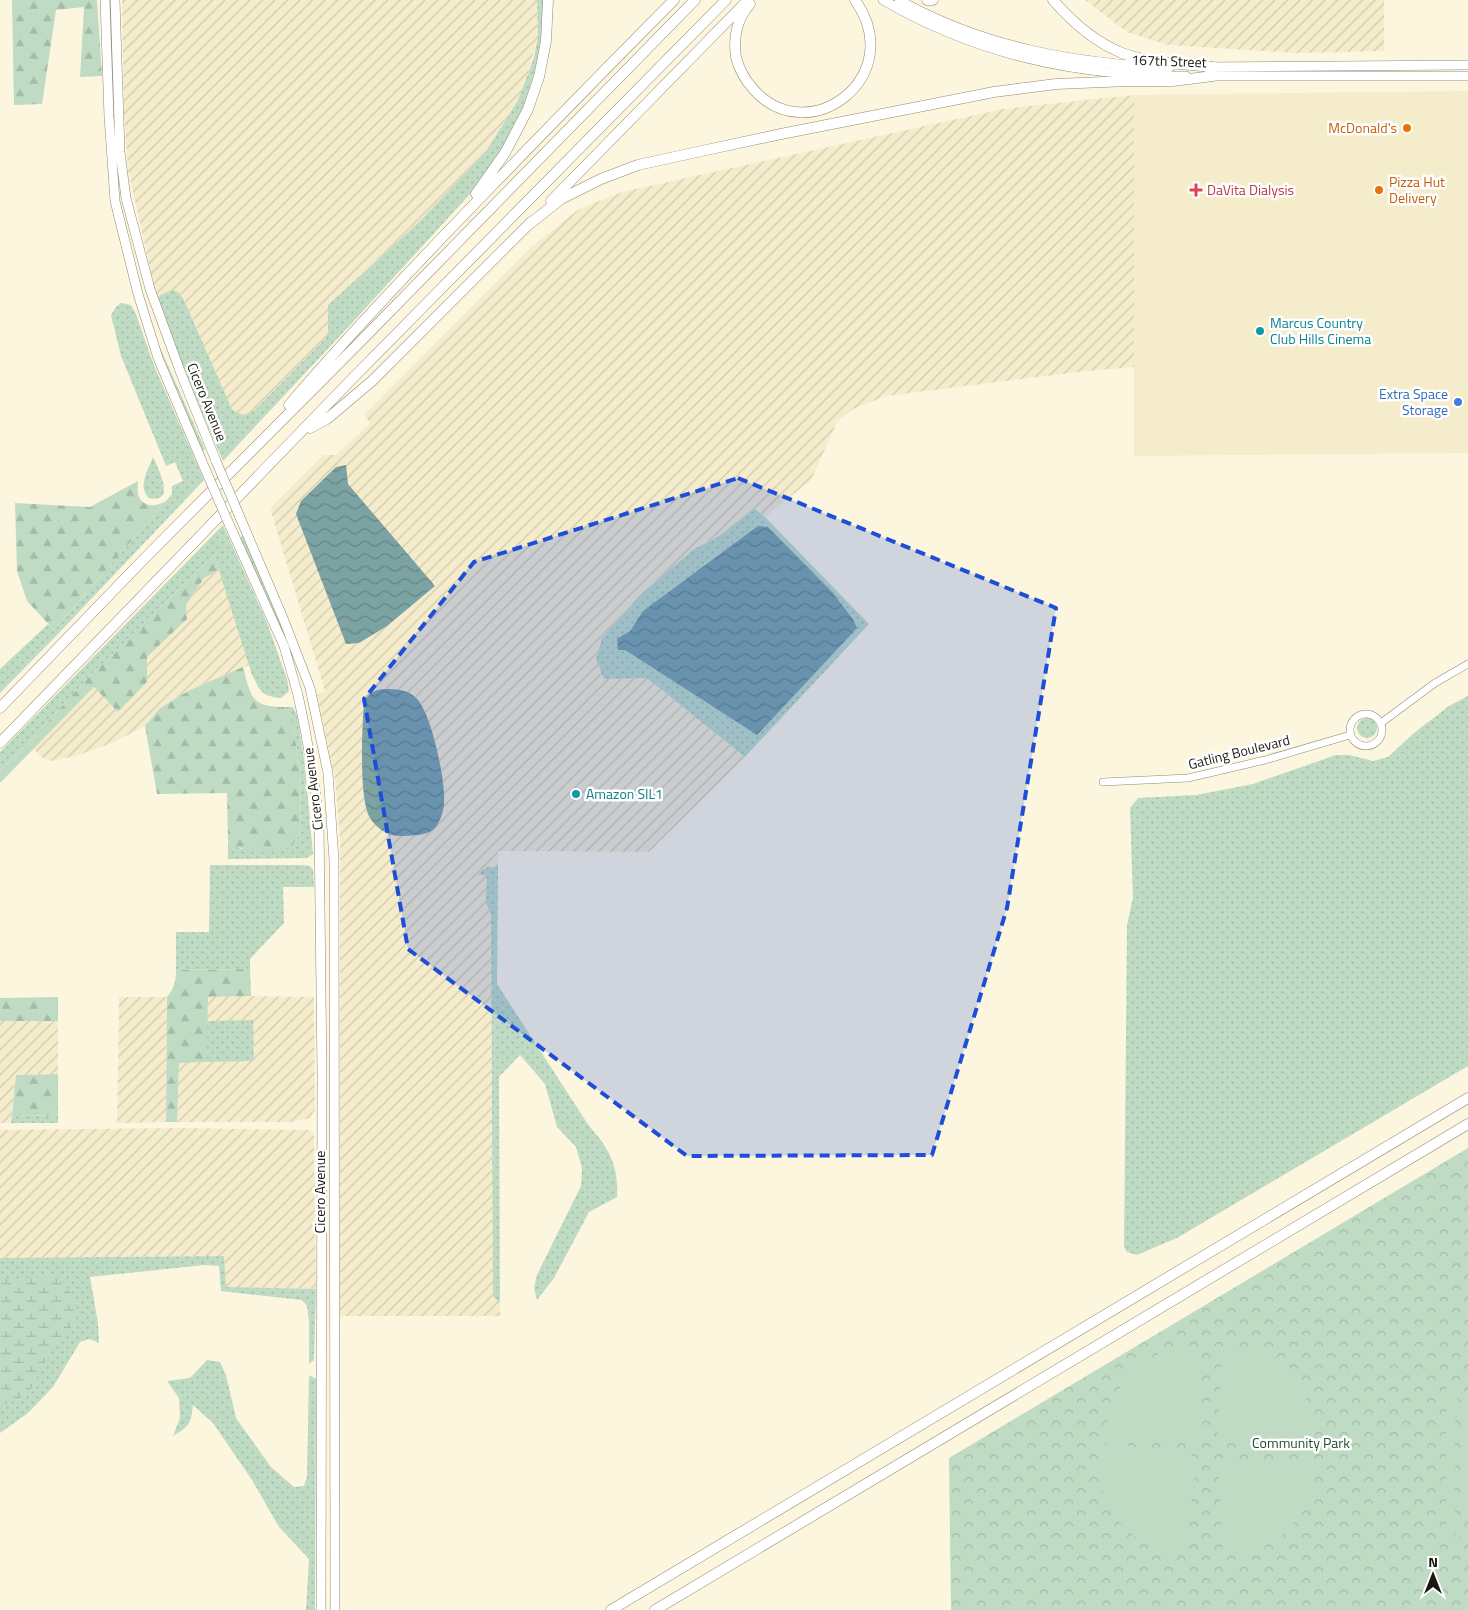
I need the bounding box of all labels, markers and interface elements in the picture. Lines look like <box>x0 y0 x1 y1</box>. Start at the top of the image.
street label: 167th Street <box>1131 49 1207 72</box>
place label: McDonald's <box>1328 117 1397 138</box>
marker: McDonald's <box>1401 122 1413 134</box>
place label: Pizza Hut Delivery <box>1389 171 1445 208</box>
place label: DaVita Dialysis <box>1207 179 1294 200</box>
marker: DaVita Dialysis <box>1189 183 1203 197</box>
marker: Pizza Hut Delivery <box>1373 184 1385 196</box>
place label: Marcus Country Club Hills Cinema <box>1270 312 1371 349</box>
marker: Marcus Country Club Hills Cinema <box>1254 325 1266 337</box>
street label: Cicero Avenue <box>182 360 233 444</box>
place label: Extra Space Storage <box>1379 383 1448 420</box>
marker: Extra Space Storage <box>1452 396 1464 408</box>
street label: Gatling Boulevard <box>1186 729 1292 774</box>
street label: Cicero Avenue <box>297 747 328 831</box>
place label: Amazon SIL1 <box>586 783 663 804</box>
marker: Amazon SIL1 <box>570 788 582 800</box>
street label: Cicero Avenue <box>309 1151 330 1233</box>
park label: Community Park <box>1252 1432 1350 1453</box>
north arrow <box>1408 1550 1458 1600</box>
text: N <box>1428 1551 1438 1572</box>

